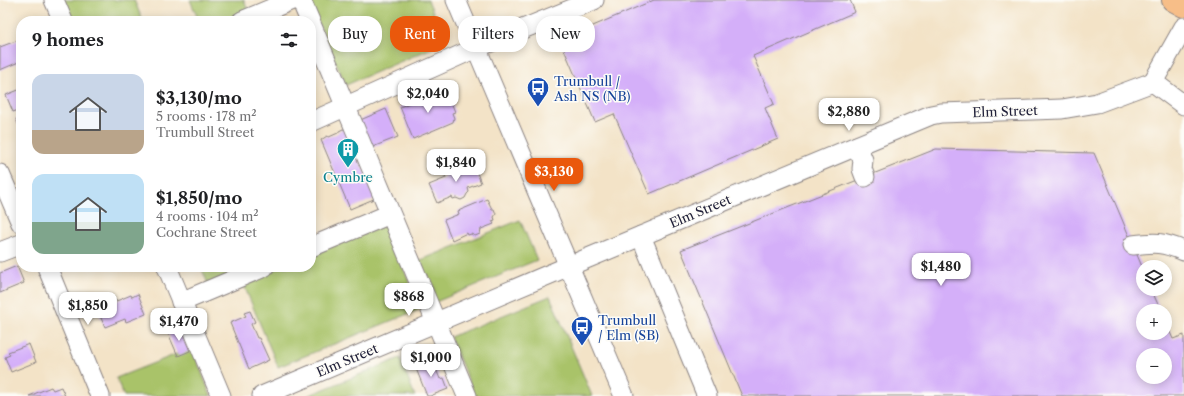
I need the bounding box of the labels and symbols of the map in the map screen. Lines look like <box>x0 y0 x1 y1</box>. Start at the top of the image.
place label: Trumbull / Ash NS (NB) <box>553 73 630 104</box>
bus stop icon: Trumbull / Ash NS (NB) <box>525 75 551 108</box>
pin: $2,040 <box>395 80 461 114</box>
pin: $2,880 <box>816 98 882 132</box>
street label: Elm Street <box>972 102 1038 120</box>
building icon: Cymbre <box>335 136 361 169</box>
pin: $1,840 <box>423 149 489 183</box>
pin: $3,130 <box>521 158 587 192</box>
place label: Cymbre <box>323 169 373 185</box>
street label: Elm Street <box>667 191 734 231</box>
pin: $1,480 <box>908 253 974 287</box>
pin: $868 <box>385 283 433 317</box>
pin: $1,850 <box>55 292 121 326</box>
pin: $1,470 <box>146 308 212 342</box>
place label: Trumbull / Elm (SB) <box>598 312 659 343</box>
bus stop icon: Trumbull / Elm (SB) <box>569 314 595 347</box>
street label: Elm Street <box>314 340 381 380</box>
pin: $1,000 <box>398 344 464 378</box>

